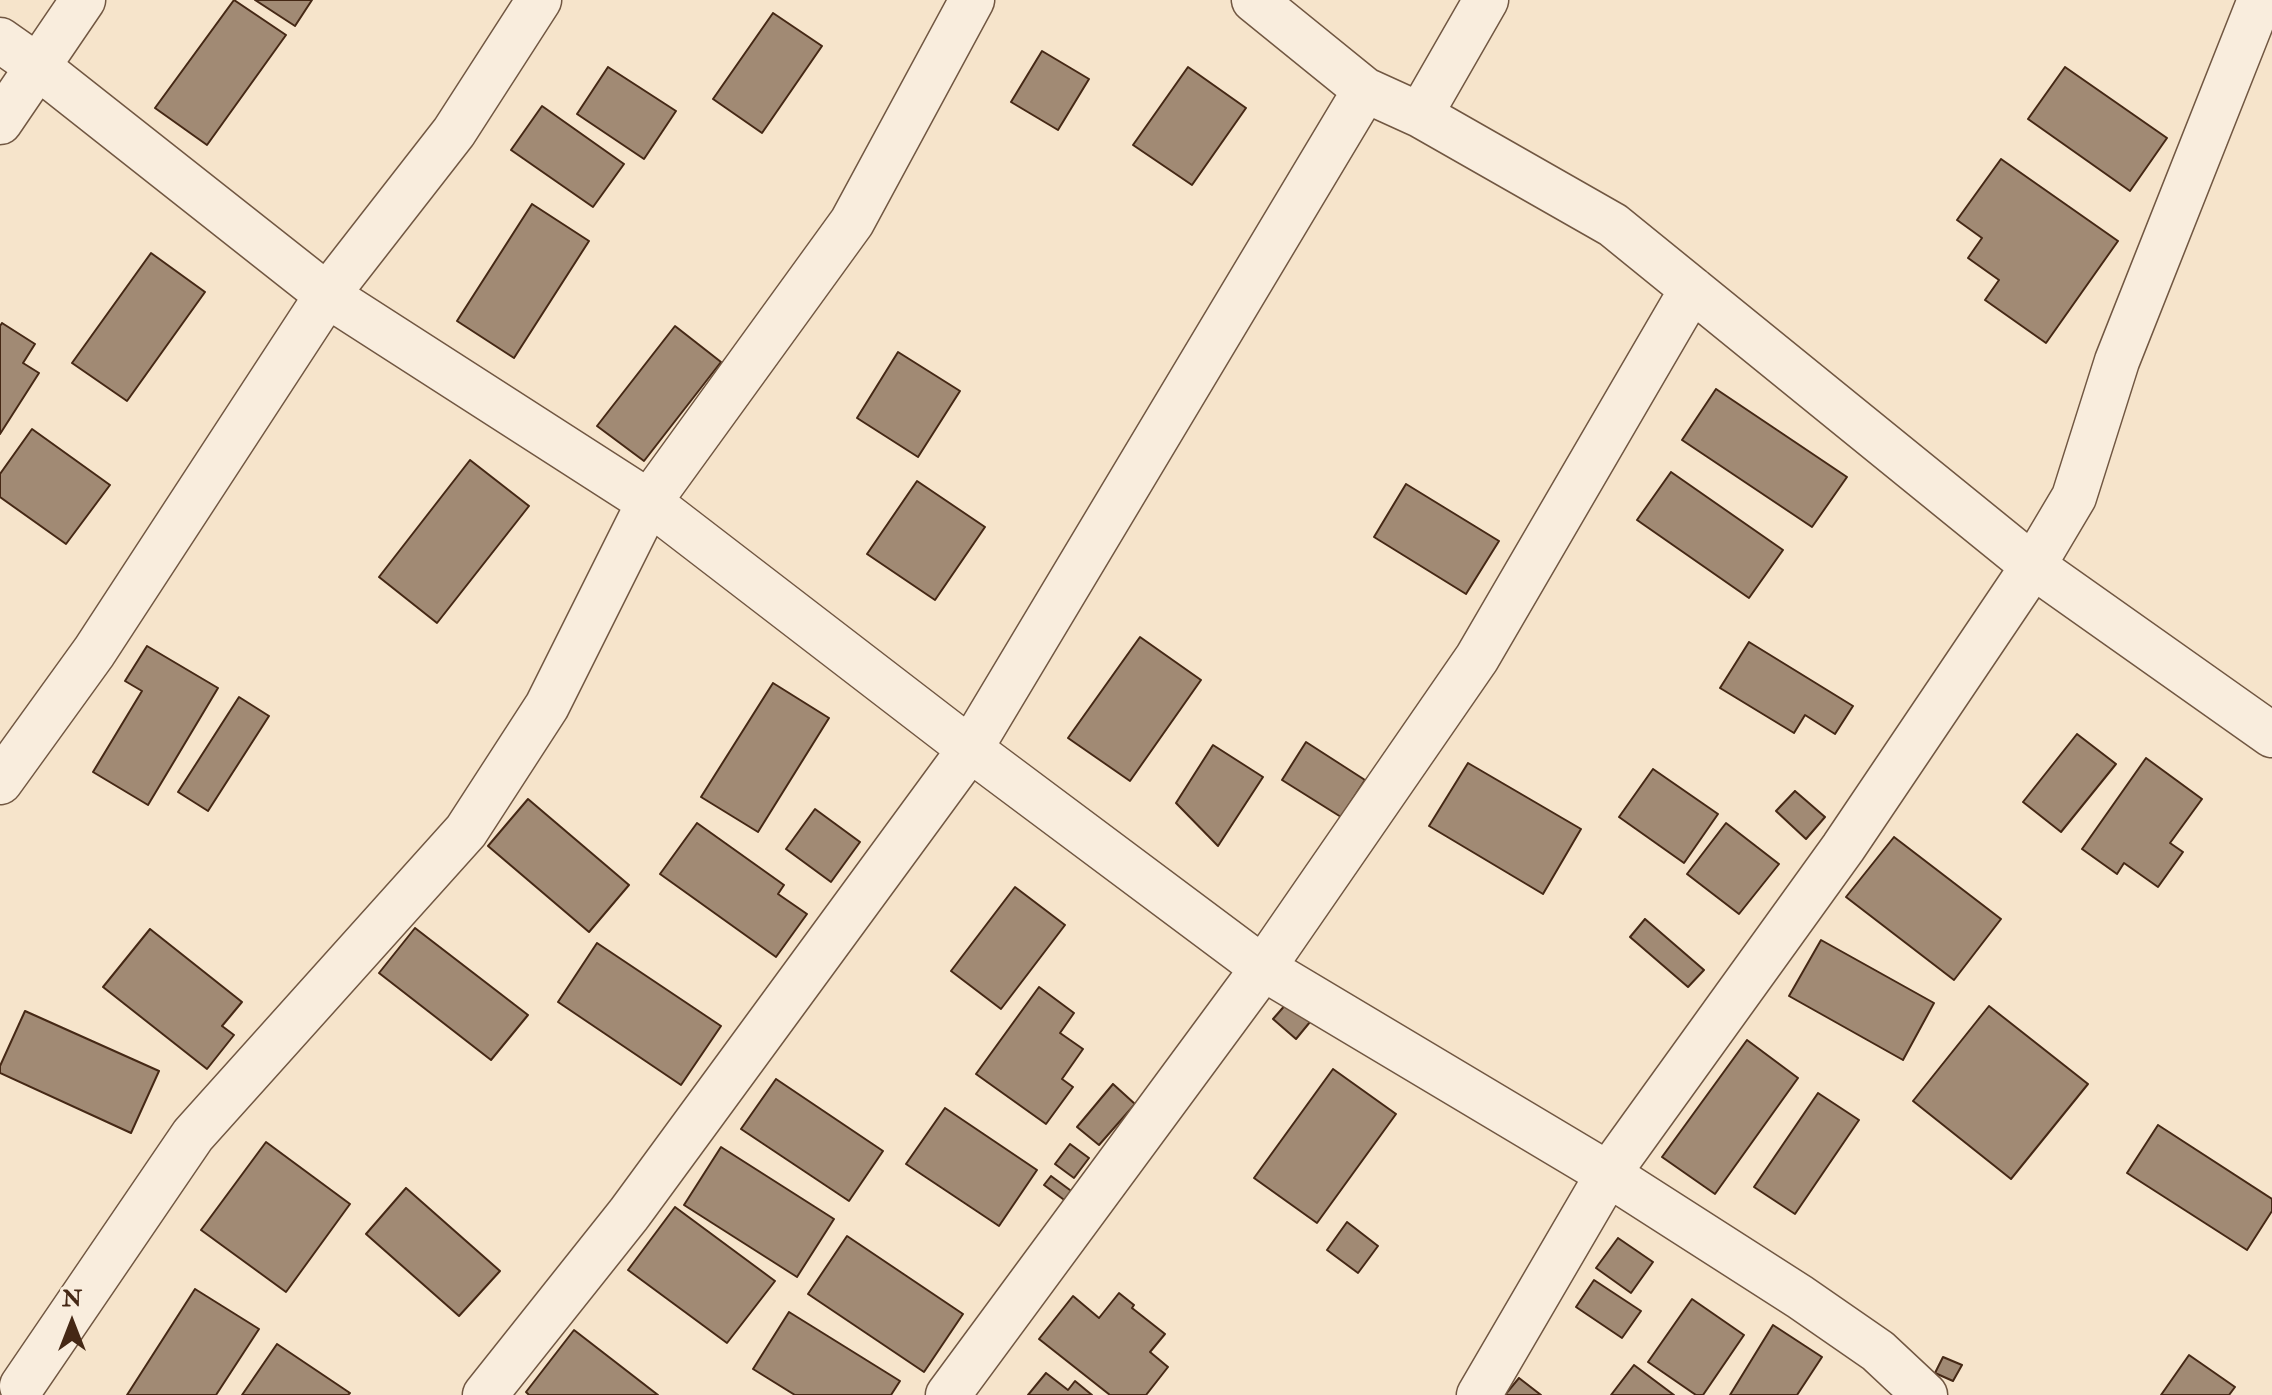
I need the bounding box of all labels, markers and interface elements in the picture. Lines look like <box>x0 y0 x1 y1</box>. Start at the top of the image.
north arrow <box>32 1283 112 1363</box>
text: N <box>62 1285 82 1313</box>

